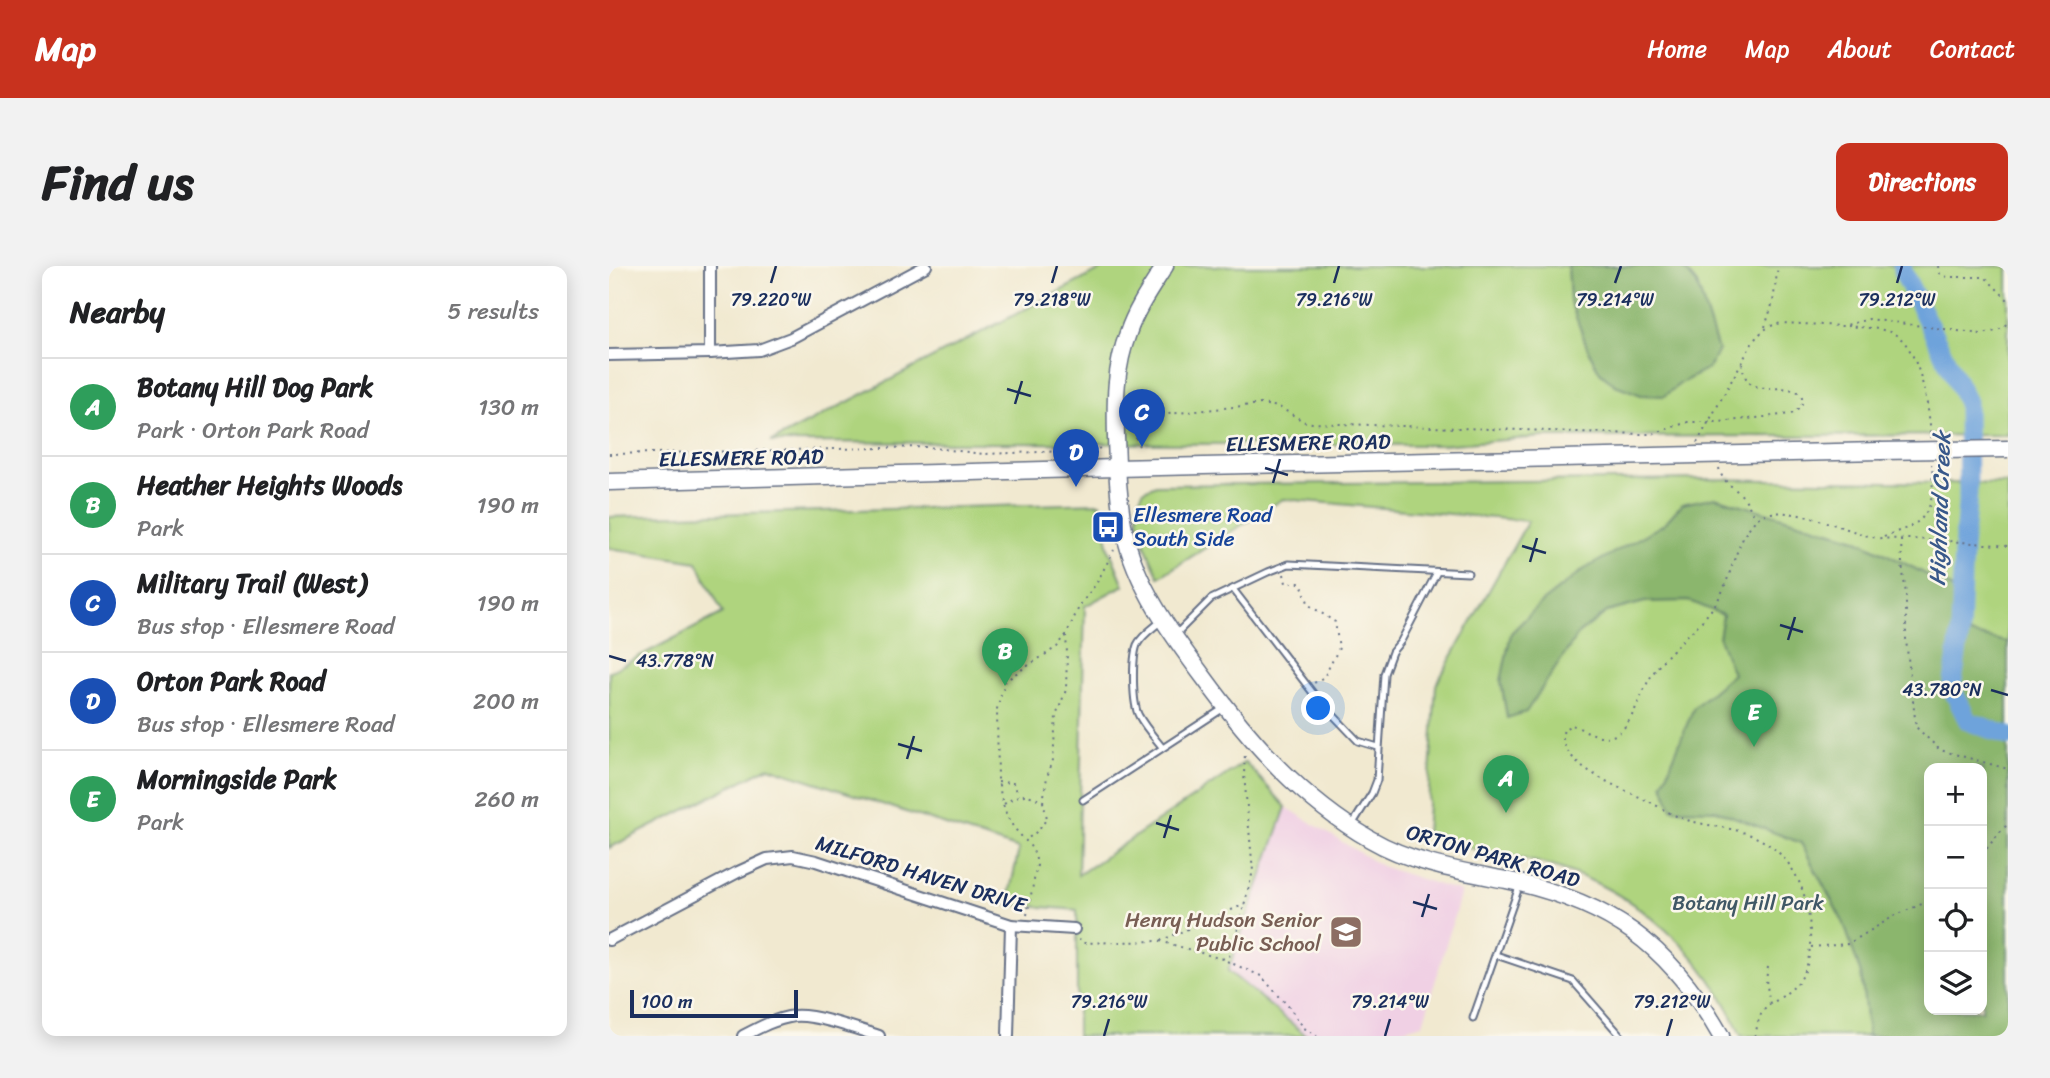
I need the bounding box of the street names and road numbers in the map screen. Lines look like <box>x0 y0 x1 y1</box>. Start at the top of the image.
street label: ELLESMERE ROAD <box>1225 423 1391 463</box>
street label: ELLESMERE ROAD <box>658 438 824 478</box>
street label: ORTON PARK ROAD <box>1402 813 1585 899</box>
street label: MILFORD HAVEN DRIVE <box>811 824 1032 924</box>

